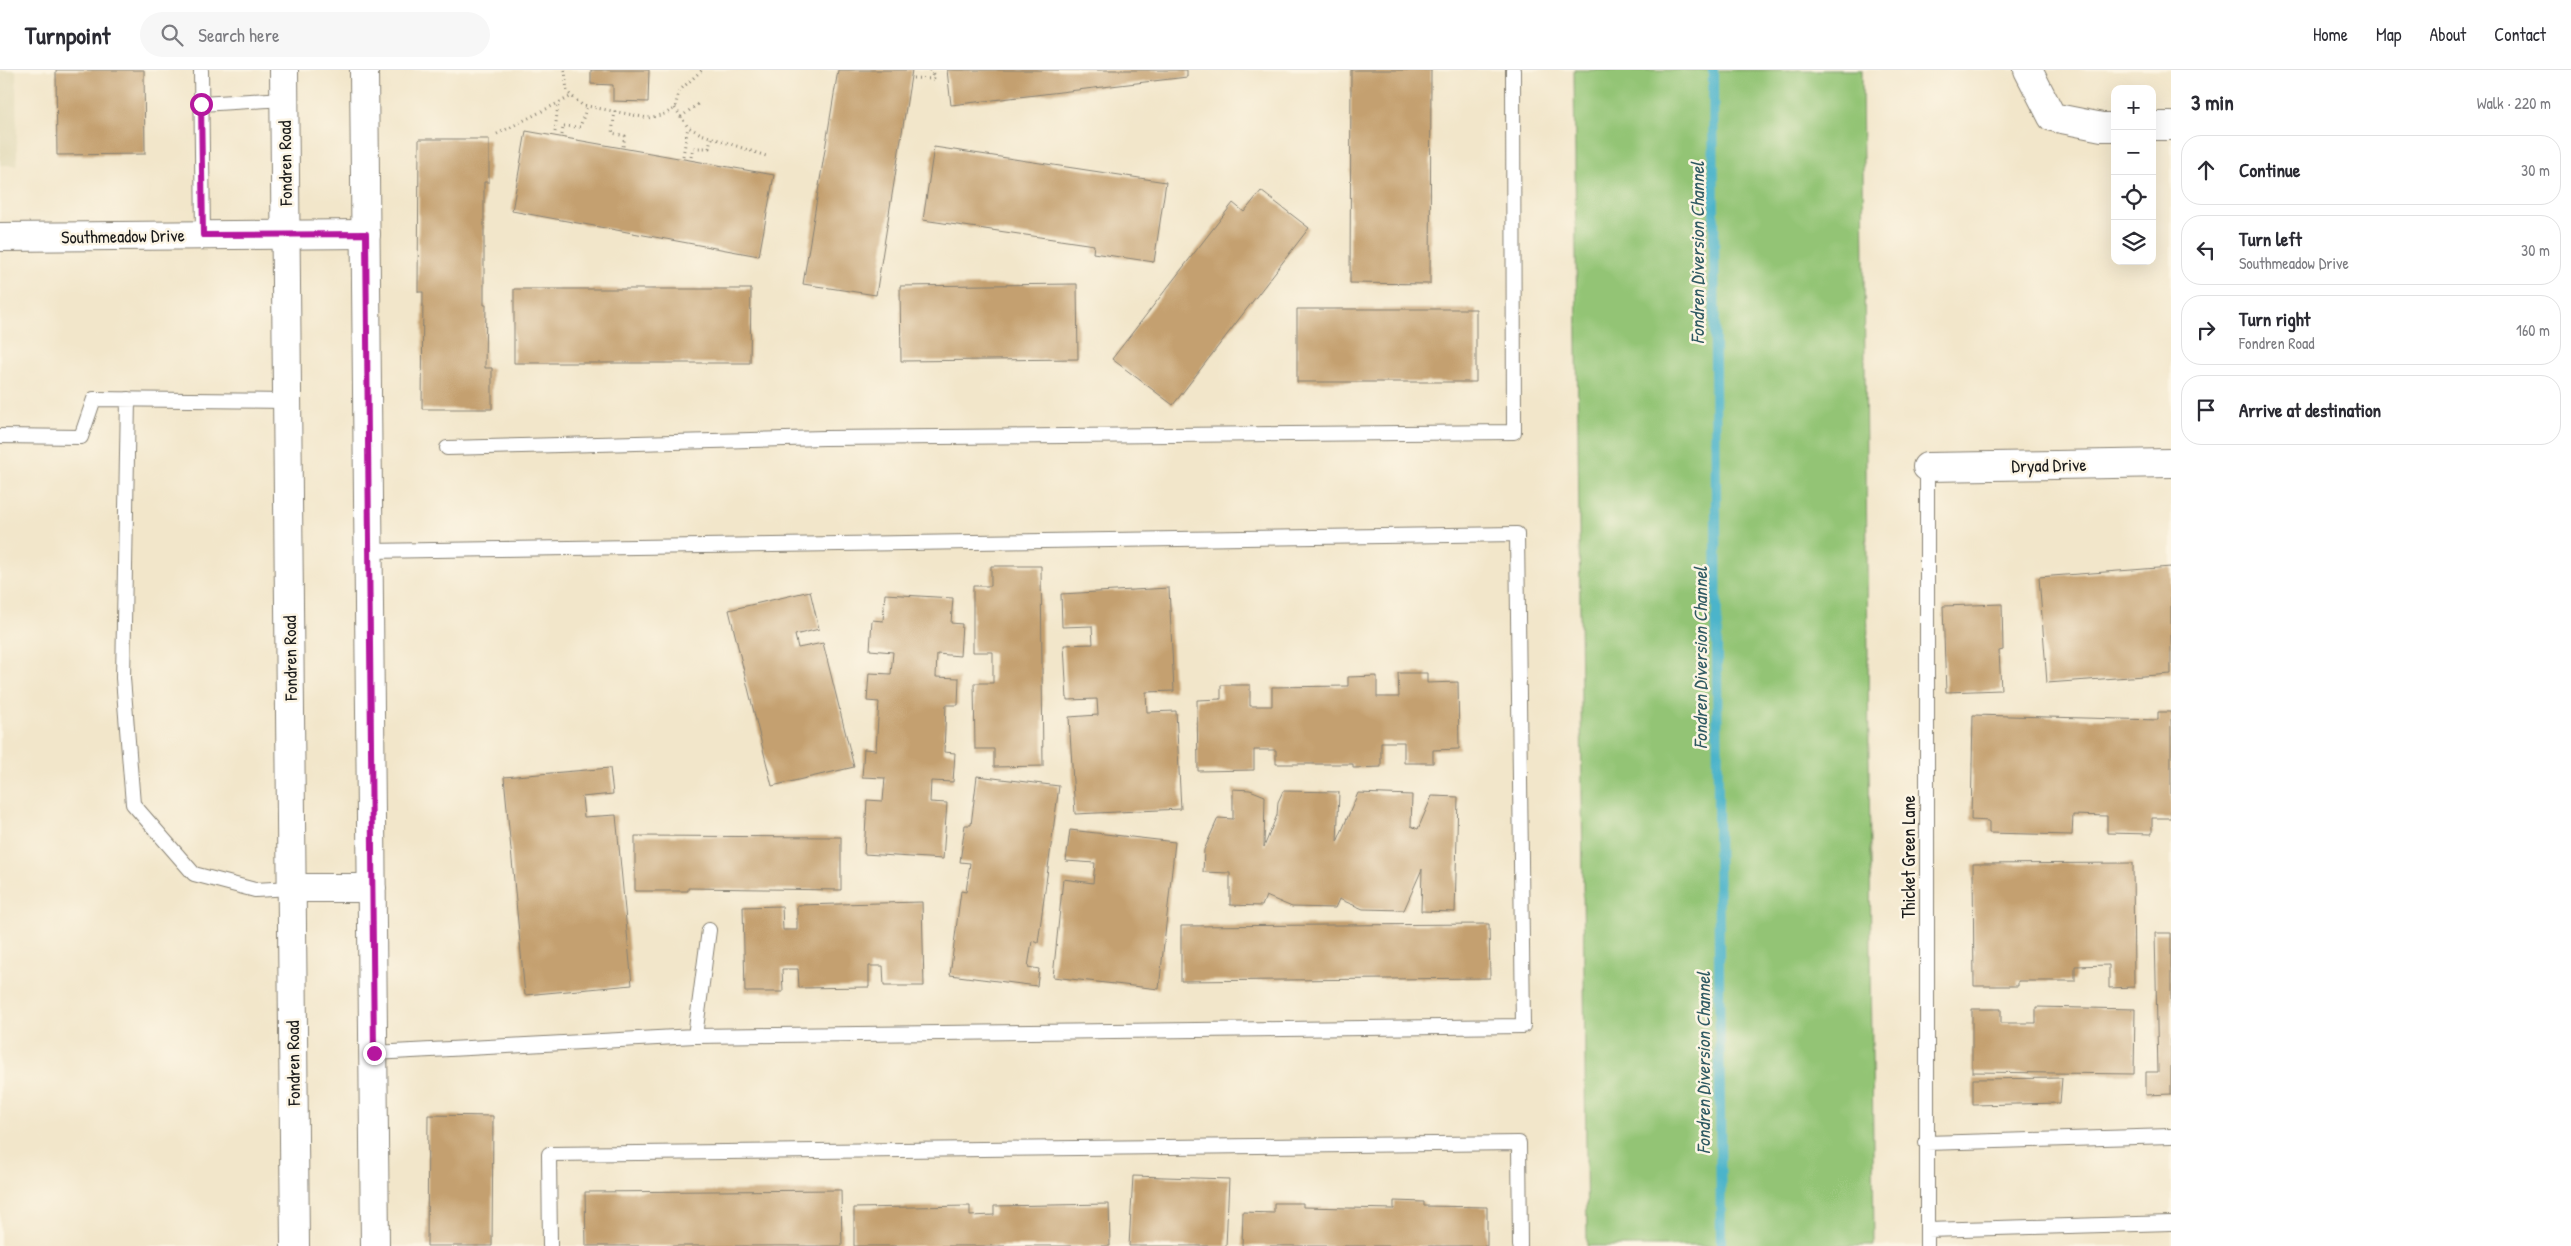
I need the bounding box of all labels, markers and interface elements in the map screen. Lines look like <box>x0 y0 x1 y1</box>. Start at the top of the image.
search box <box>140 12 490 57</box>
text: Turnpoint <box>25 19 110 51</box>
icon: search <box>158 21 186 49</box>
text: Search here <box>198 22 280 48</box>
text: Home <box>2313 22 2348 47</box>
text: Map <box>2376 22 2401 47</box>
text: About <box>2429 22 2466 47</box>
text: Contact <box>2494 22 2546 47</box>
map controls <box>2111 85 2156 265</box>
button: + <box>2111 85 2156 130</box>
text: 3 min <box>2191 88 2234 117</box>
text: Walk · 220 m <box>2477 92 2551 114</box>
route start <box>190 93 213 116</box>
street label: Fondren Road <box>272 120 298 207</box>
button: − <box>2111 130 2156 175</box>
icon: ahead <box>2192 156 2220 184</box>
text: Continue <box>2239 157 2300 183</box>
text: 30 m <box>2521 159 2550 181</box>
water label: Fondren Diversion Channel <box>1684 161 1710 344</box>
button: locate <box>2111 175 2156 220</box>
button: layers <box>2111 220 2156 265</box>
street label: Southmeadow Drive <box>61 222 185 250</box>
text: Turn left <box>2239 226 2302 252</box>
icon: left <box>2192 236 2220 264</box>
text: 30 m <box>2521 239 2550 261</box>
text: Southmeadow Drive <box>2239 252 2349 274</box>
text: Turn right <box>2239 306 2310 332</box>
icon: right <box>2192 316 2220 344</box>
text: 160 m <box>2516 319 2550 341</box>
text: Fondren Road <box>2239 332 2315 354</box>
icon: arrive <box>2192 396 2220 424</box>
text: Arrive at destination <box>2239 397 2381 423</box>
street label: Dryad Drive <box>2011 452 2087 478</box>
water label: Fondren Diversion Channel <box>1687 566 1713 749</box>
street label: Fondren Road <box>277 615 303 702</box>
street label: Thicket Green Lane <box>1896 795 1921 919</box>
water label: Fondren Diversion Channel <box>1690 971 1716 1154</box>
street label: Fondren Road <box>280 1020 306 1107</box>
route end <box>363 1042 386 1065</box>

